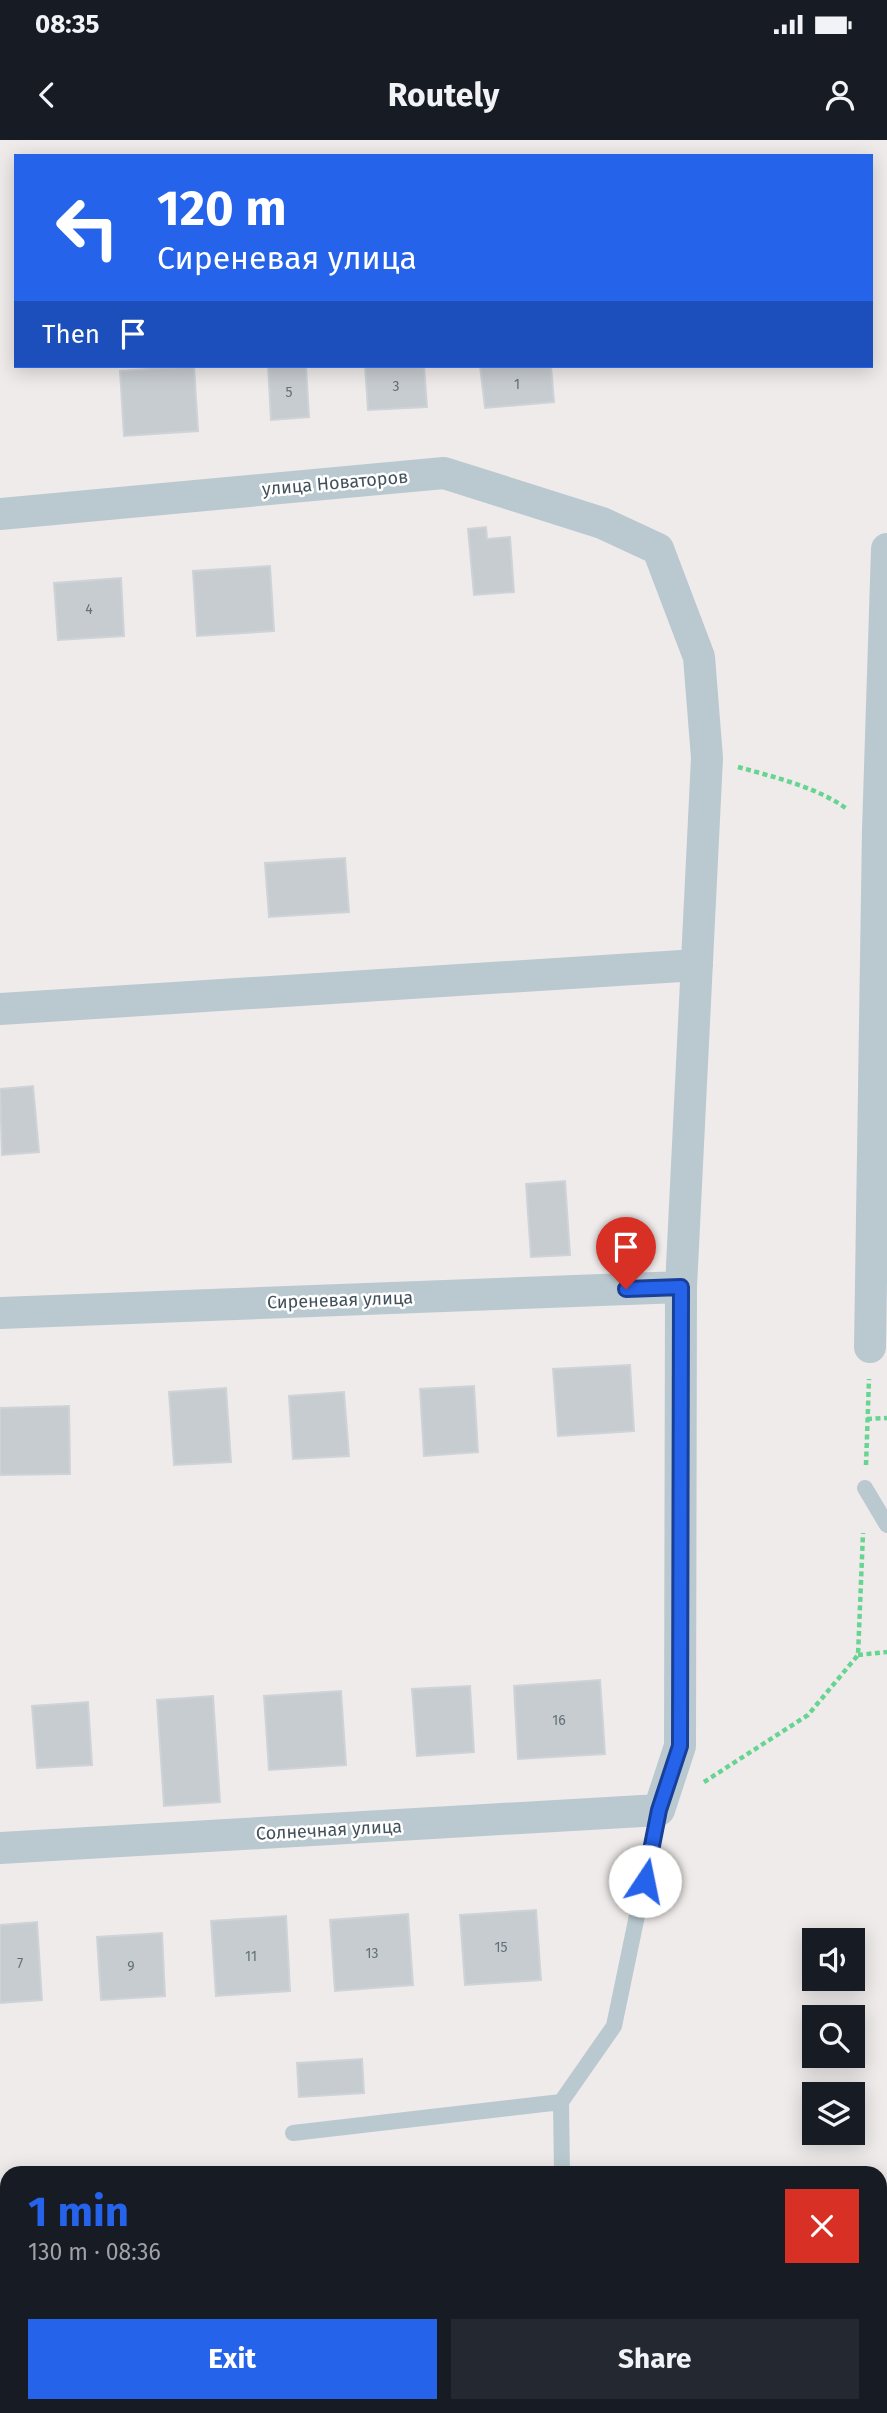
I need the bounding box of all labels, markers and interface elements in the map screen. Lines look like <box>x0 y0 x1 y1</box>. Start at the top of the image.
text: 08:35 <box>35 9 99 40</box>
icon: back <box>28 76 66 114</box>
text: Routely <box>388 76 499 114</box>
icon: person <box>821 76 859 114</box>
text: 120 m <box>157 179 287 238</box>
icon: left <box>42 182 133 273</box>
text: Сиреневая улица <box>157 239 417 277</box>
icon: arrive <box>114 315 152 353</box>
text: Then <box>42 319 100 350</box>
house number: 1 <box>514 376 520 393</box>
house number: 3 <box>393 378 400 395</box>
house number: 5 <box>285 384 293 401</box>
street label: улица Новаторов <box>261 466 409 500</box>
house number: 4 <box>85 601 93 618</box>
pin <box>596 1217 656 1289</box>
icon: arrive <box>607 1228 645 1266</box>
street label: Сиреневая улица <box>267 1286 413 1314</box>
house number: 16 <box>552 1712 566 1729</box>
street label: Солнечная улица <box>255 1815 403 1845</box>
position arrow <box>608 1844 682 1918</box>
map controls <box>802 1928 865 2145</box>
button: sound <box>802 1928 865 1991</box>
house number: 15 <box>494 1939 508 1956</box>
house number: 13 <box>365 1945 379 1962</box>
house number: 11 <box>245 1948 257 1965</box>
house number: 7 <box>17 1955 23 1972</box>
house number: 9 <box>127 1958 135 1975</box>
button: search <box>802 2005 865 2068</box>
button: layers <box>802 2082 865 2145</box>
text: 1 min <box>28 2187 129 2237</box>
button: close <box>785 2189 859 2263</box>
text: 130 m · 08:36 <box>28 2238 161 2266</box>
button: Exit <box>28 2319 437 2399</box>
button: Share <box>451 2319 859 2399</box>

